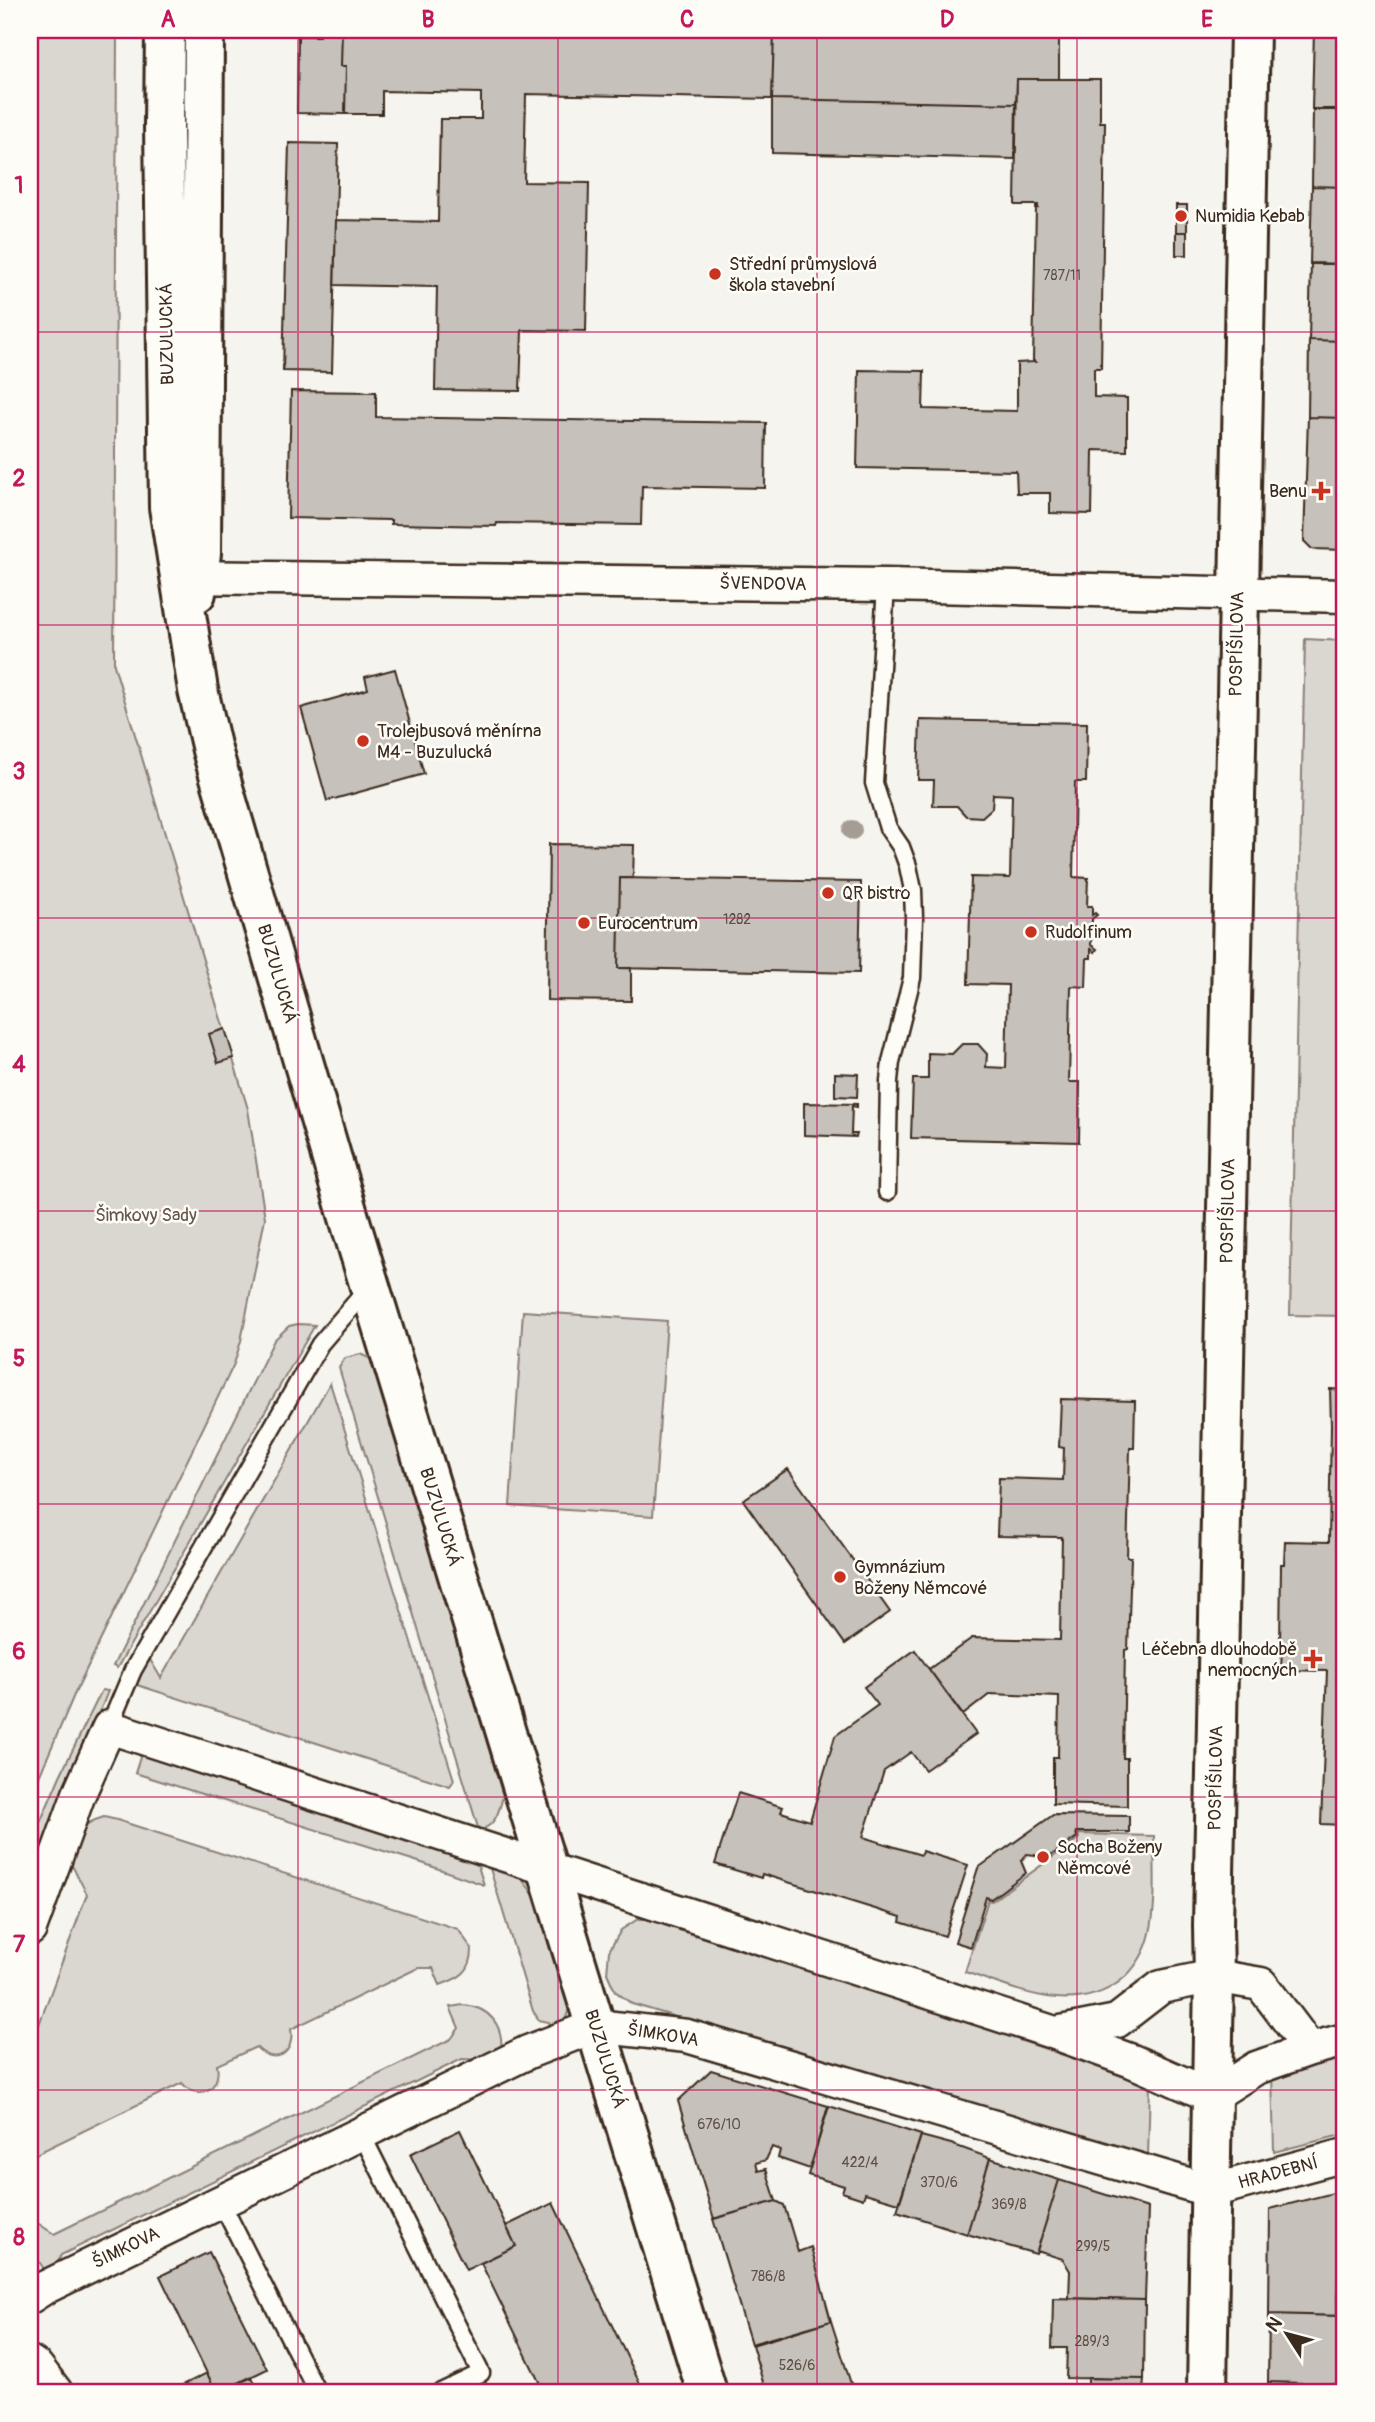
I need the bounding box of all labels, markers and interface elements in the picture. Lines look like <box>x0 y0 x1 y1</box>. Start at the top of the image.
text: A <box>161 5 176 34</box>
text: B <box>421 5 435 34</box>
text: C <box>680 5 694 34</box>
text: D <box>940 5 954 34</box>
text: E <box>1201 5 1213 34</box>
text: 1 <box>15 171 24 200</box>
place label: Numidia Kebab <box>1195 205 1305 228</box>
marker: Numidia Kebab <box>1173 208 1189 224</box>
place label: Střední průmyslová škola stavební <box>729 253 877 297</box>
marker: Střední průmyslová škola stavební <box>707 266 723 282</box>
house number: 787/11 <box>1043 267 1081 284</box>
street label: BUZULUCKÁ <box>155 283 179 385</box>
text: 2 <box>13 464 26 493</box>
place label: Benu <box>1269 480 1307 503</box>
marker: Benu <box>1313 483 1329 499</box>
street label: ŠVENDOVA <box>719 571 807 596</box>
street label: POSPÍŠILOVA <box>1224 591 1249 697</box>
place label: Trolejbusová měnírna M4 - Buzulucká <box>377 720 541 764</box>
marker: Trolejbusová měnírna M4 - Buzulucká <box>355 733 371 749</box>
text: 3 <box>13 757 25 786</box>
place label: QR bistro <box>842 882 911 905</box>
marker: QR bistro <box>820 885 836 901</box>
house number: 1282 <box>723 911 751 928</box>
place label: Eurocentrum <box>598 912 698 935</box>
marker: Eurocentrum <box>576 915 592 931</box>
place label: Rudolfinum <box>1045 921 1132 944</box>
street label: BUZULUCKÁ <box>252 922 302 1026</box>
marker: Rudolfinum <box>1023 924 1039 940</box>
text: 4 <box>12 1050 26 1079</box>
street label: POSPÍŠILOVA <box>1215 1158 1240 1264</box>
park label: Šimkovy Sady <box>95 1203 197 1227</box>
text: 5 <box>13 1344 25 1373</box>
street label: BUZULUCKÁ <box>414 1465 466 1569</box>
place label: Gymnázium Boženy Němcové <box>854 1556 987 1600</box>
marker: Gymnázium Boženy Němcové <box>832 1569 848 1585</box>
text: 6 <box>12 1637 26 1666</box>
place label: Léčebna dlouhodobě nemocných <box>1141 1638 1297 1682</box>
marker: Léčebna dlouhodobě nemocných <box>1303 1649 1323 1669</box>
street label: POSPÍŠILOVA <box>1203 1725 1228 1831</box>
place label: Socha Boženy Němcové <box>1057 1836 1163 1880</box>
marker: Socha Boženy Němcové <box>1035 1849 1051 1865</box>
text: 7 <box>13 1930 26 1959</box>
street label: BUZULUCKÁ <box>579 2007 631 2111</box>
street label: ŠIMKOVA <box>626 2017 701 2052</box>
house number: 676/10 <box>697 2116 741 2133</box>
street label: HRADEBNÍ <box>1236 2151 1320 2195</box>
house number: 422/4 <box>842 2154 878 2171</box>
house number: 370/6 <box>920 2174 958 2191</box>
house number: 369/8 <box>991 2196 1027 2213</box>
street label: ŠIMKOVA <box>88 2221 164 2274</box>
text: 8 <box>13 2223 25 2252</box>
house number: 299/5 <box>1076 2238 1110 2255</box>
house number: 786/8 <box>751 2268 785 2285</box>
north arrow <box>1252 2300 1322 2370</box>
text: N <box>1261 2312 1288 2337</box>
house number: 289/3 <box>1075 2333 1110 2350</box>
house number: 526/6 <box>779 2357 815 2374</box>

